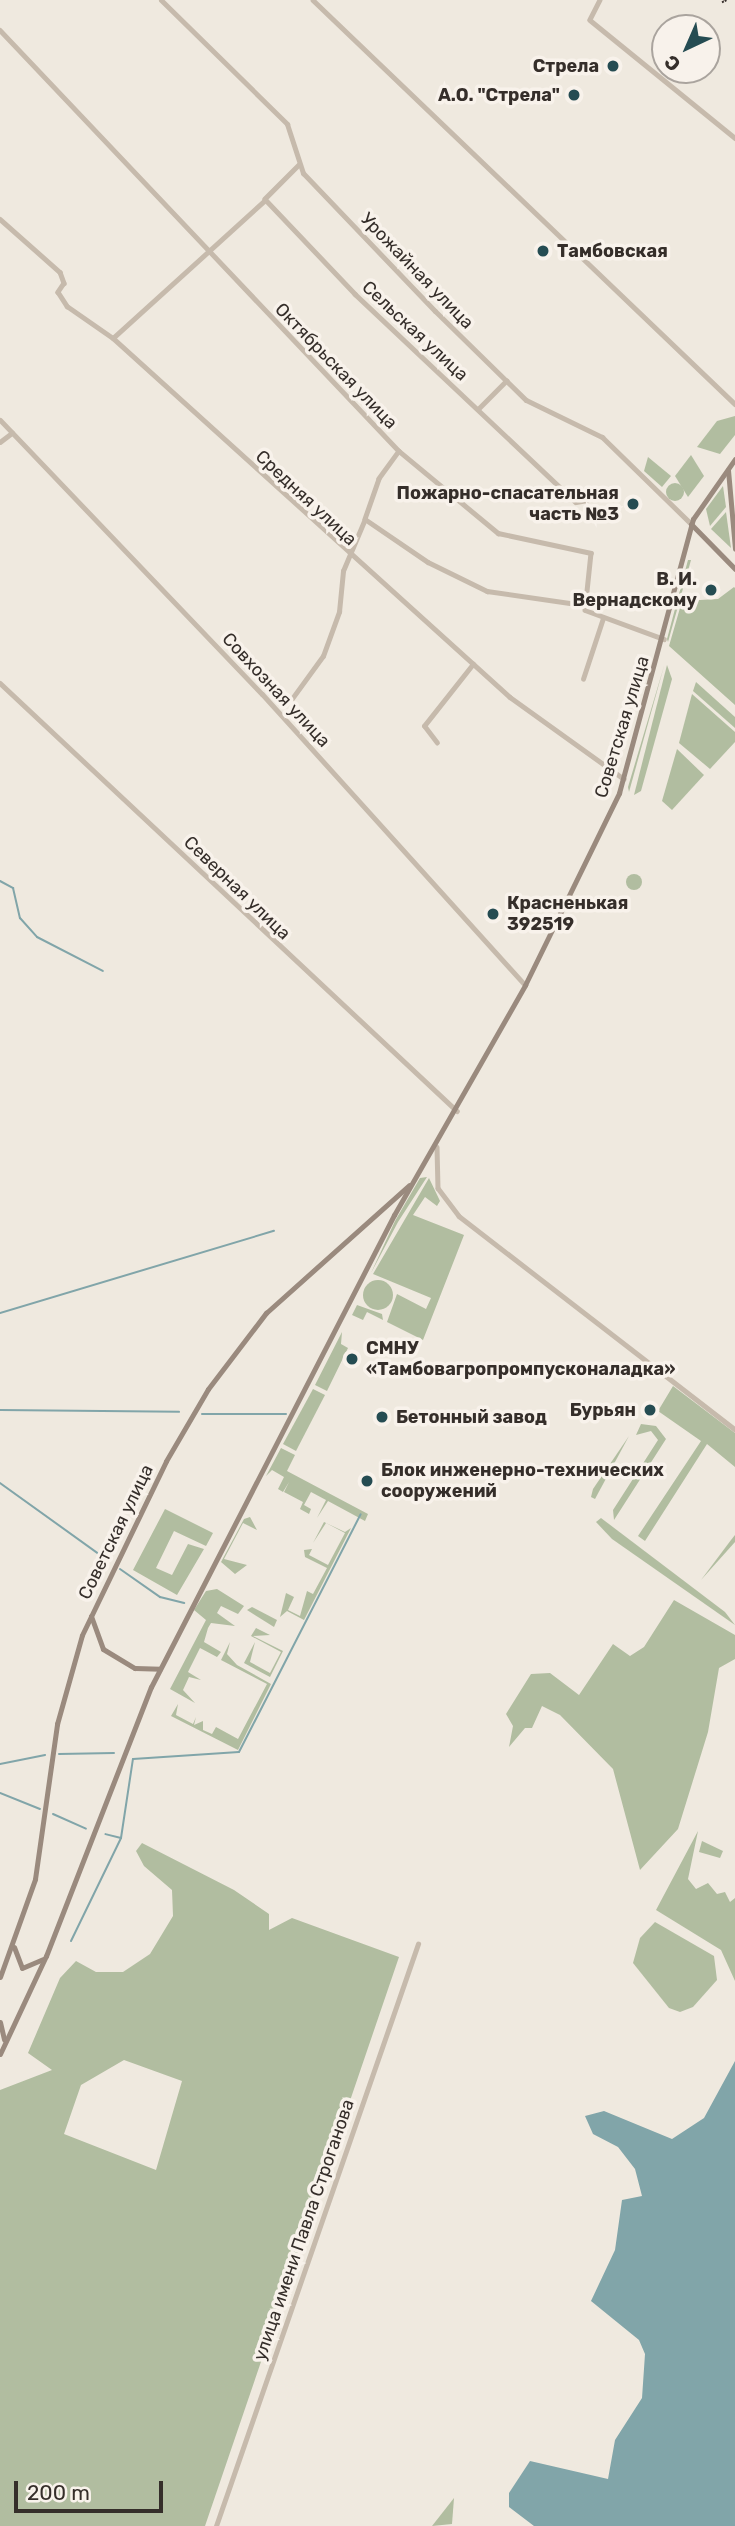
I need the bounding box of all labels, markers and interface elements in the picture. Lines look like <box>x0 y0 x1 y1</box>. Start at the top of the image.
north arrow <box>651 14 721 84</box>
text: С <box>660 50 685 76</box>
place label: Стрела <box>533 55 599 77</box>
marker: Стрела <box>605 58 621 74</box>
place label: А.О. "Стрела" <box>438 84 560 106</box>
marker: А.О. "Стрела" <box>566 87 582 103</box>
street label: Урожайная улица <box>356 208 478 334</box>
place label: Тамбовская <box>557 240 668 262</box>
marker: Тамбовская <box>535 243 551 259</box>
street label: Сельская улица <box>358 276 472 386</box>
street label: Октябрьская улица <box>270 299 402 433</box>
street label: Средняя улица <box>251 446 361 550</box>
place label: Пожарно-спасательная часть №3 <box>397 483 619 526</box>
marker: Пожарно-спасательная часть №3 <box>625 496 641 512</box>
place label: В. И. Вернадскому <box>573 569 697 612</box>
marker: В. И. Вернадскому <box>703 582 719 598</box>
street label: Совхозная улица <box>217 628 335 752</box>
street label: Советская улица <box>590 653 654 801</box>
street label: Северная улица <box>179 832 295 944</box>
place label: Красненькая 392519 <box>507 893 628 936</box>
marker: Красненькая 392519 <box>485 906 501 922</box>
place label: СМНУ «Тамбовагропромпусконаладка» <box>366 1338 675 1380</box>
marker: СМНУ «Тамбовагропромпусконаладка» <box>344 1351 360 1367</box>
place label: Бурьян <box>570 1399 636 1421</box>
marker: Бурьян <box>642 1402 658 1418</box>
place label: Бетонный завод <box>396 1406 547 1428</box>
marker: Бетонный завод <box>374 1409 390 1425</box>
place label: Блок инженерно-технических сооружений <box>381 1460 664 1502</box>
street label: Советская улица <box>74 1461 158 1603</box>
marker: Блок инженерно-технических сооружений <box>359 1473 375 1489</box>
street label: улица имени Павла Строганова <box>249 2097 359 2363</box>
scale bar <box>18 2466 166 2510</box>
text: 200 m <box>27 2480 90 2505</box>

